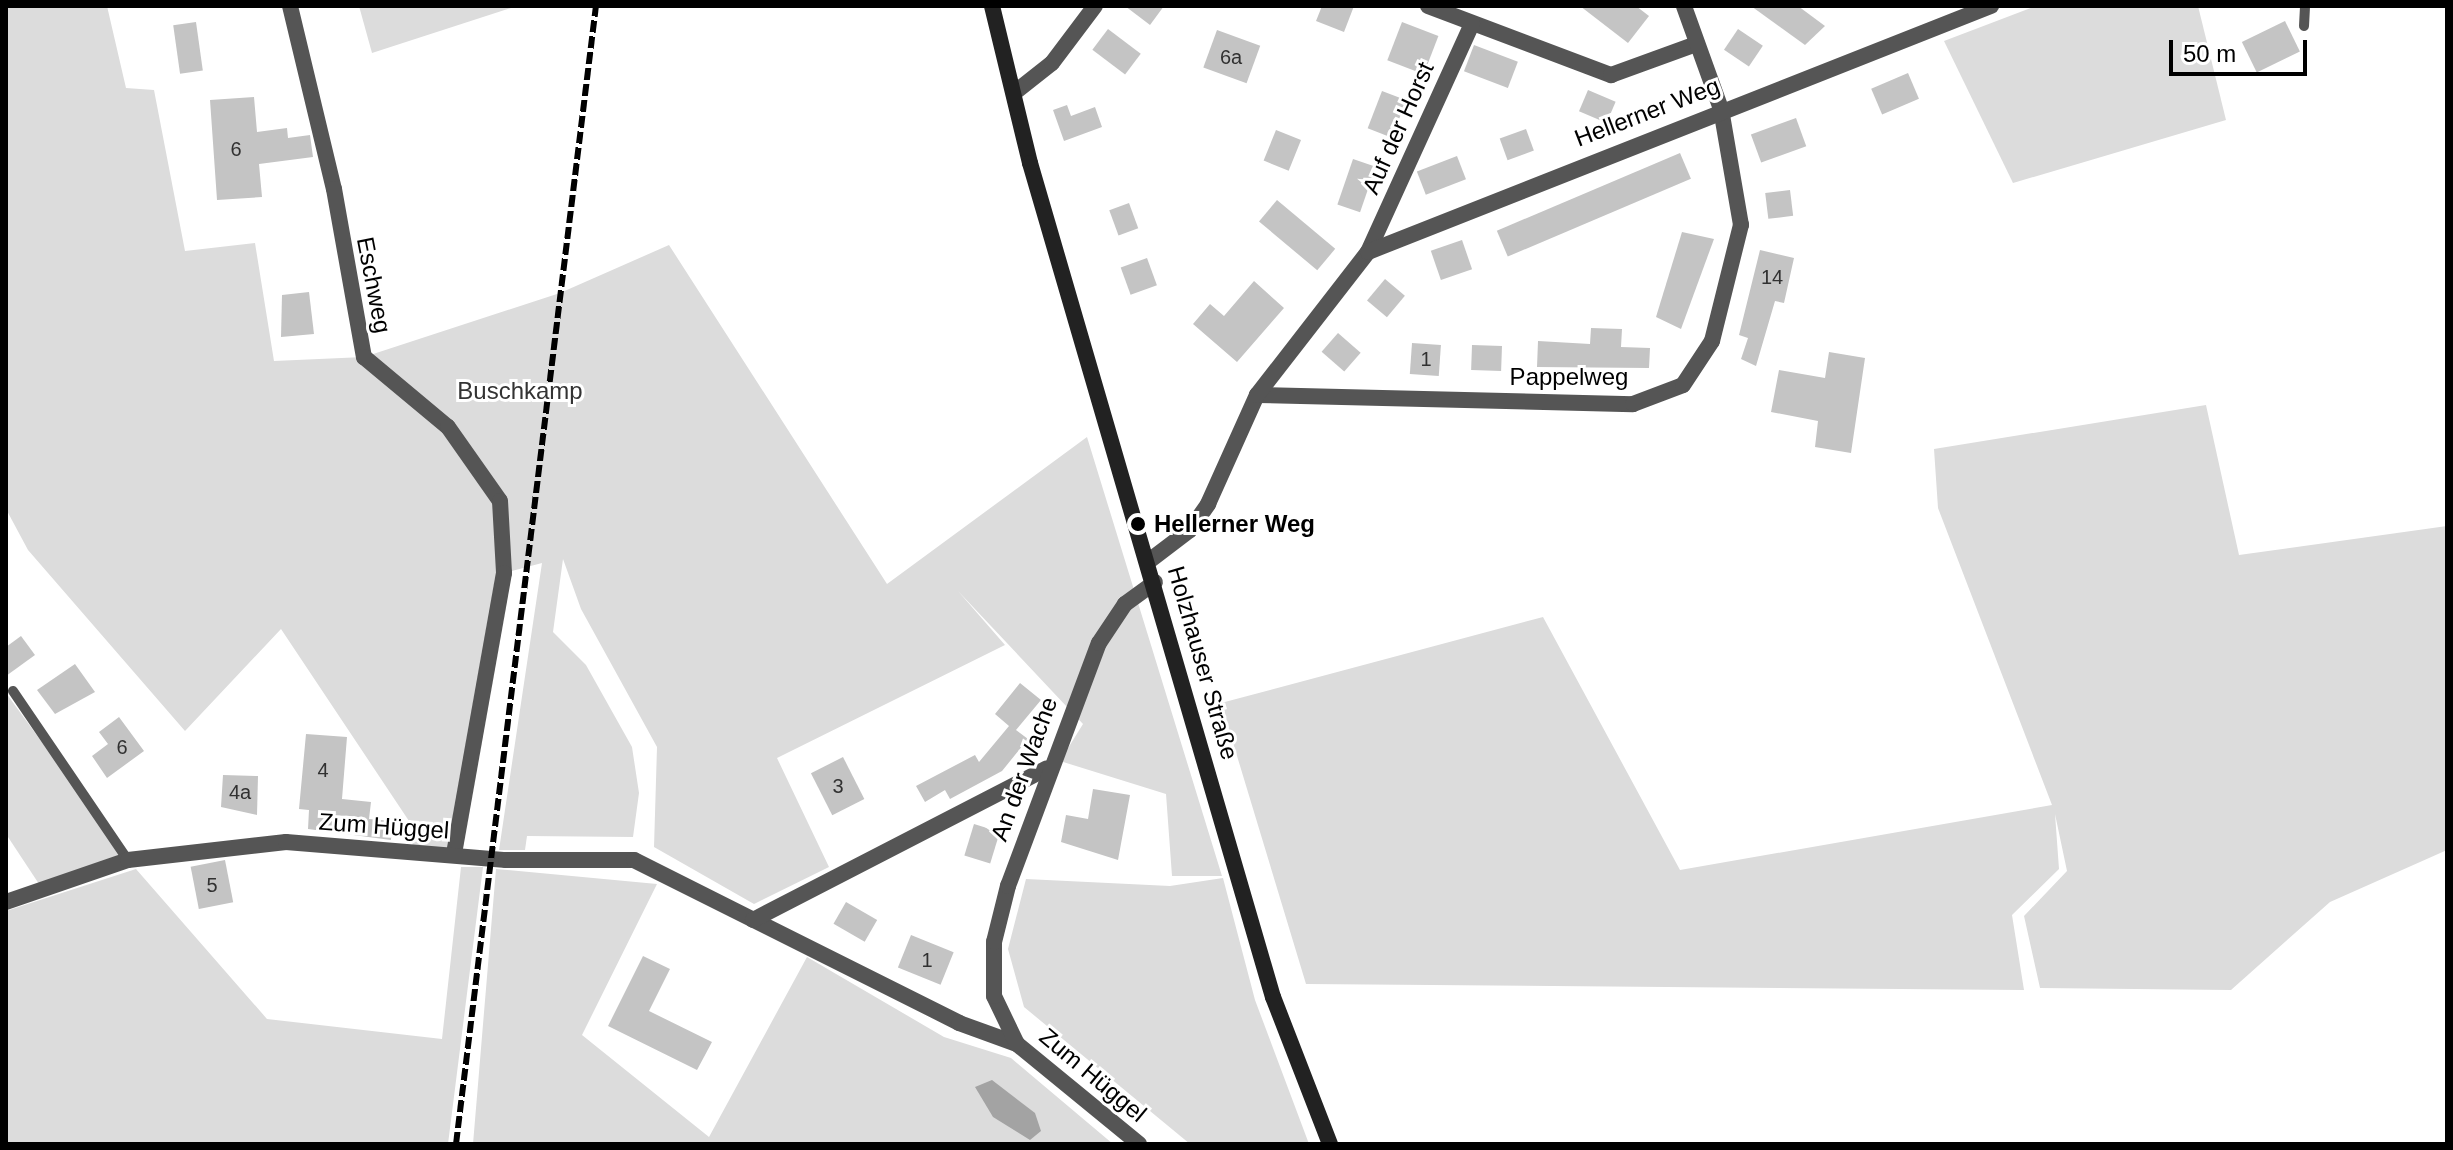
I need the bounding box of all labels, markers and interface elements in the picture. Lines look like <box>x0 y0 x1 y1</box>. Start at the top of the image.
scale bar <box>2173 24 2311 74</box>
text: 50 m <box>2183 40 2236 67</box>
house number: 6a <box>1220 45 1242 69</box>
street label: Auf der Horst <box>1356 58 1440 198</box>
street label: Hellerner Weg <box>1570 71 1724 153</box>
house number: 6 <box>230 137 242 161</box>
street label: Eschweg <box>351 234 397 336</box>
house number: 14 <box>1761 265 1783 289</box>
house number: 1 <box>1420 347 1432 371</box>
street label: Pappelweg <box>1510 363 1628 391</box>
park label: Buschkamp <box>457 377 583 405</box>
place label: Hellerner Weg <box>1154 510 1315 538</box>
marker: Hellerner Weg <box>1129 515 1147 533</box>
street label: Holzhauser Straße <box>1162 563 1244 763</box>
street label: An der Wache <box>985 693 1063 845</box>
house number: 6 <box>116 735 128 759</box>
house number: 4 <box>317 758 329 782</box>
house number: 3 <box>832 774 844 798</box>
house number: 4a <box>229 780 251 804</box>
street label: Zum Hüggel <box>318 807 450 845</box>
house number: 5 <box>206 873 218 897</box>
house number: 1 <box>921 948 933 972</box>
street label: Zum Hüggel <box>1034 1022 1152 1128</box>

